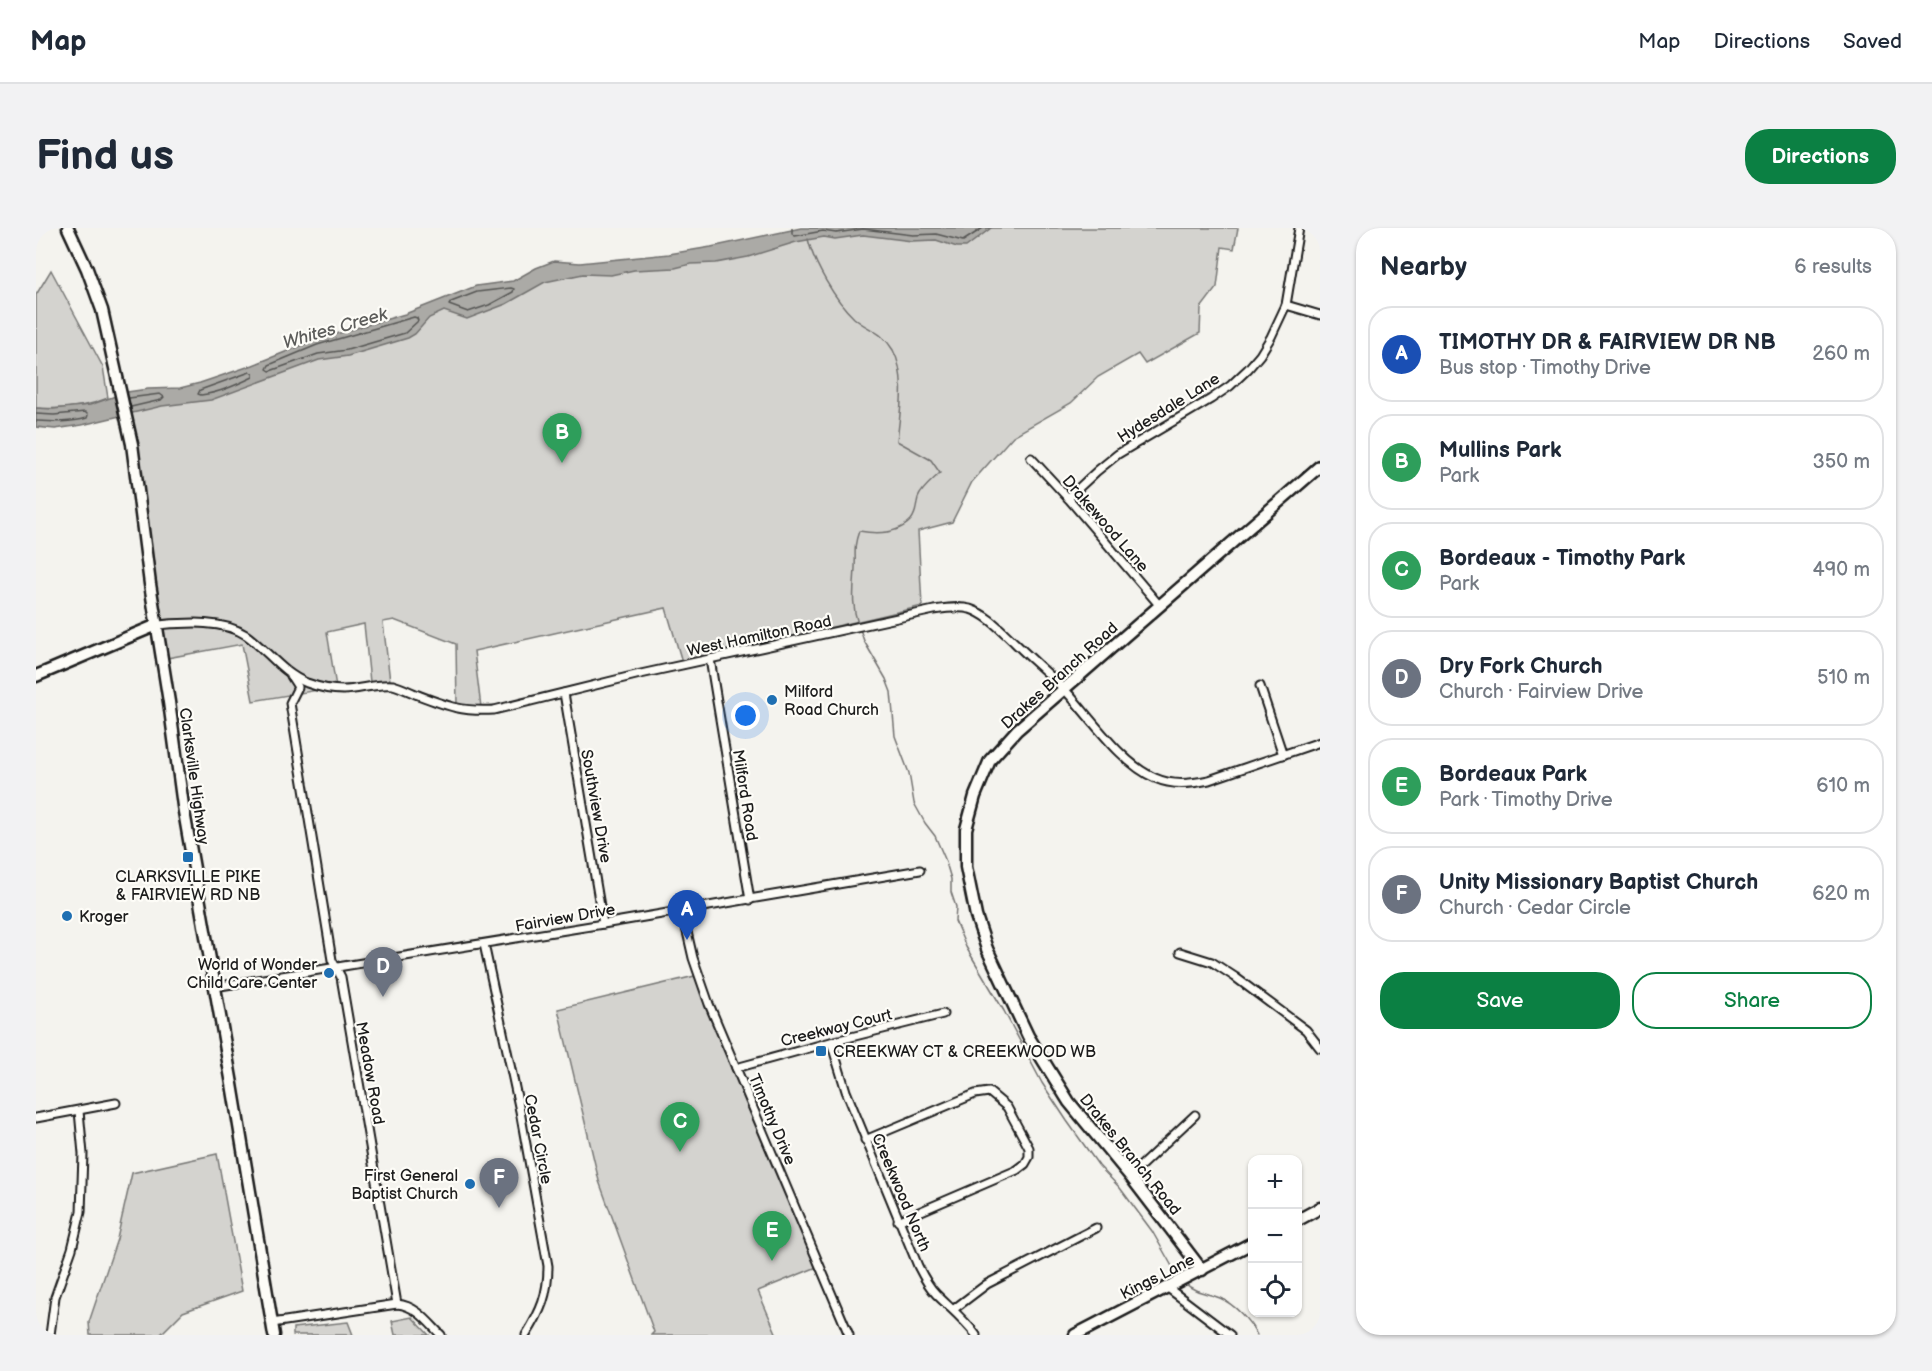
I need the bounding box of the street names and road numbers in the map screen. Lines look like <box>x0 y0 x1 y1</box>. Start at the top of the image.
street label: Hydesdale Lane <box>1114 369 1224 447</box>
street label: Drakewood Lane <box>1058 472 1152 577</box>
street label: West Hamilton Road <box>685 612 833 661</box>
street label: Drakes Branch Road <box>998 619 1122 733</box>
street label: Clarksville Highway <box>175 707 213 847</box>
street label: Southview Drive <box>576 748 615 865</box>
street label: Milford Road <box>728 748 761 842</box>
street label: Fairview Drive <box>514 900 617 937</box>
street label: Creekway Court <box>779 1005 894 1051</box>
street label: Meadow Road <box>351 1020 388 1126</box>
street label: Timothy Drive <box>744 1071 799 1168</box>
street label: Drakes Branch Road <box>1075 1091 1185 1219</box>
street label: Cedar Circle <box>519 1093 556 1186</box>
street label: Creekwood North <box>867 1131 934 1255</box>
street label: Kings Lane <box>1117 1250 1198 1304</box>

